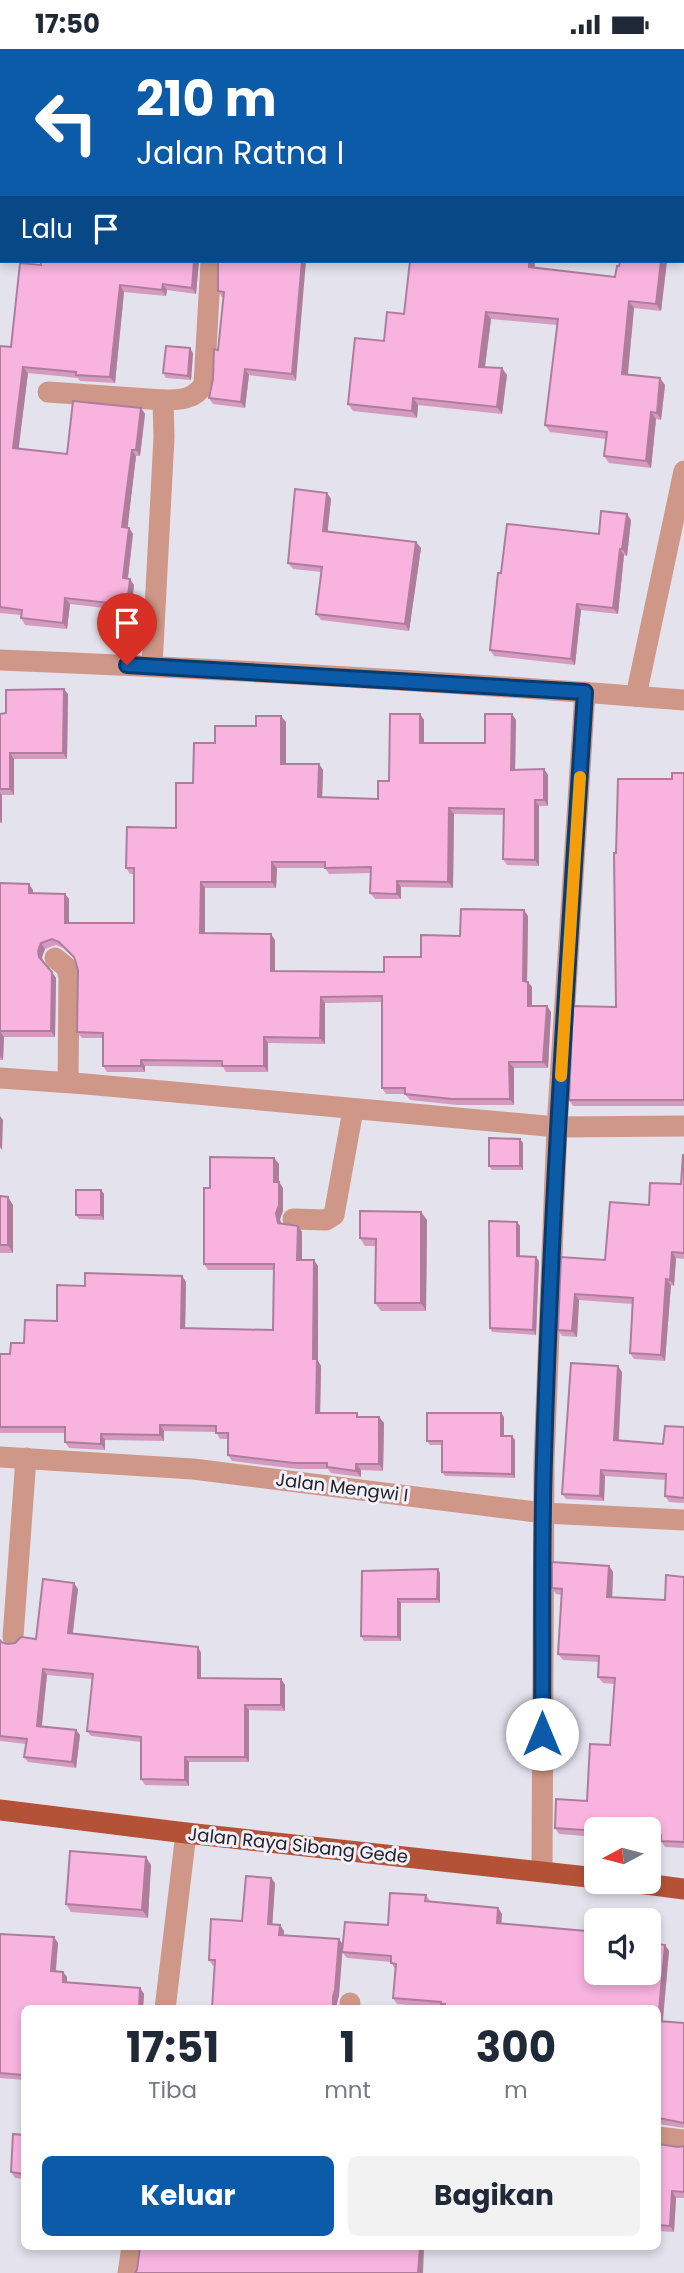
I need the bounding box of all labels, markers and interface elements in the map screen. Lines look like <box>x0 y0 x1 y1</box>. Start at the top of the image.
text: 17:50 <box>35 6 100 42</box>
text: 210 m <box>136 65 277 133</box>
icon: left <box>21 77 112 168</box>
text: Jalan Ratna I <box>136 130 344 175</box>
icon: arrive <box>87 210 125 248</box>
text: Lalu <box>21 211 73 247</box>
pin <box>97 593 157 665</box>
icon: arrive <box>108 604 146 642</box>
street label: Jalan Mengwi I <box>274 1466 410 1508</box>
position arrow <box>505 1697 579 1771</box>
north arrow <box>584 1817 662 1893</box>
map controls <box>584 1817 661 1985</box>
street label: Jalan Raya Sibang Gede <box>187 1821 409 1869</box>
button: sound <box>584 1908 661 1985</box>
text: 17:51 <box>126 2018 219 2077</box>
text: 1 <box>340 2018 355 2077</box>
text: 300 <box>476 2018 556 2077</box>
text: Tiba <box>148 2074 197 2106</box>
text: mnt <box>324 2074 371 2106</box>
text: m <box>504 2074 528 2106</box>
button: Keluar <box>42 2156 334 2236</box>
button: Bagikan <box>348 2156 640 2236</box>

